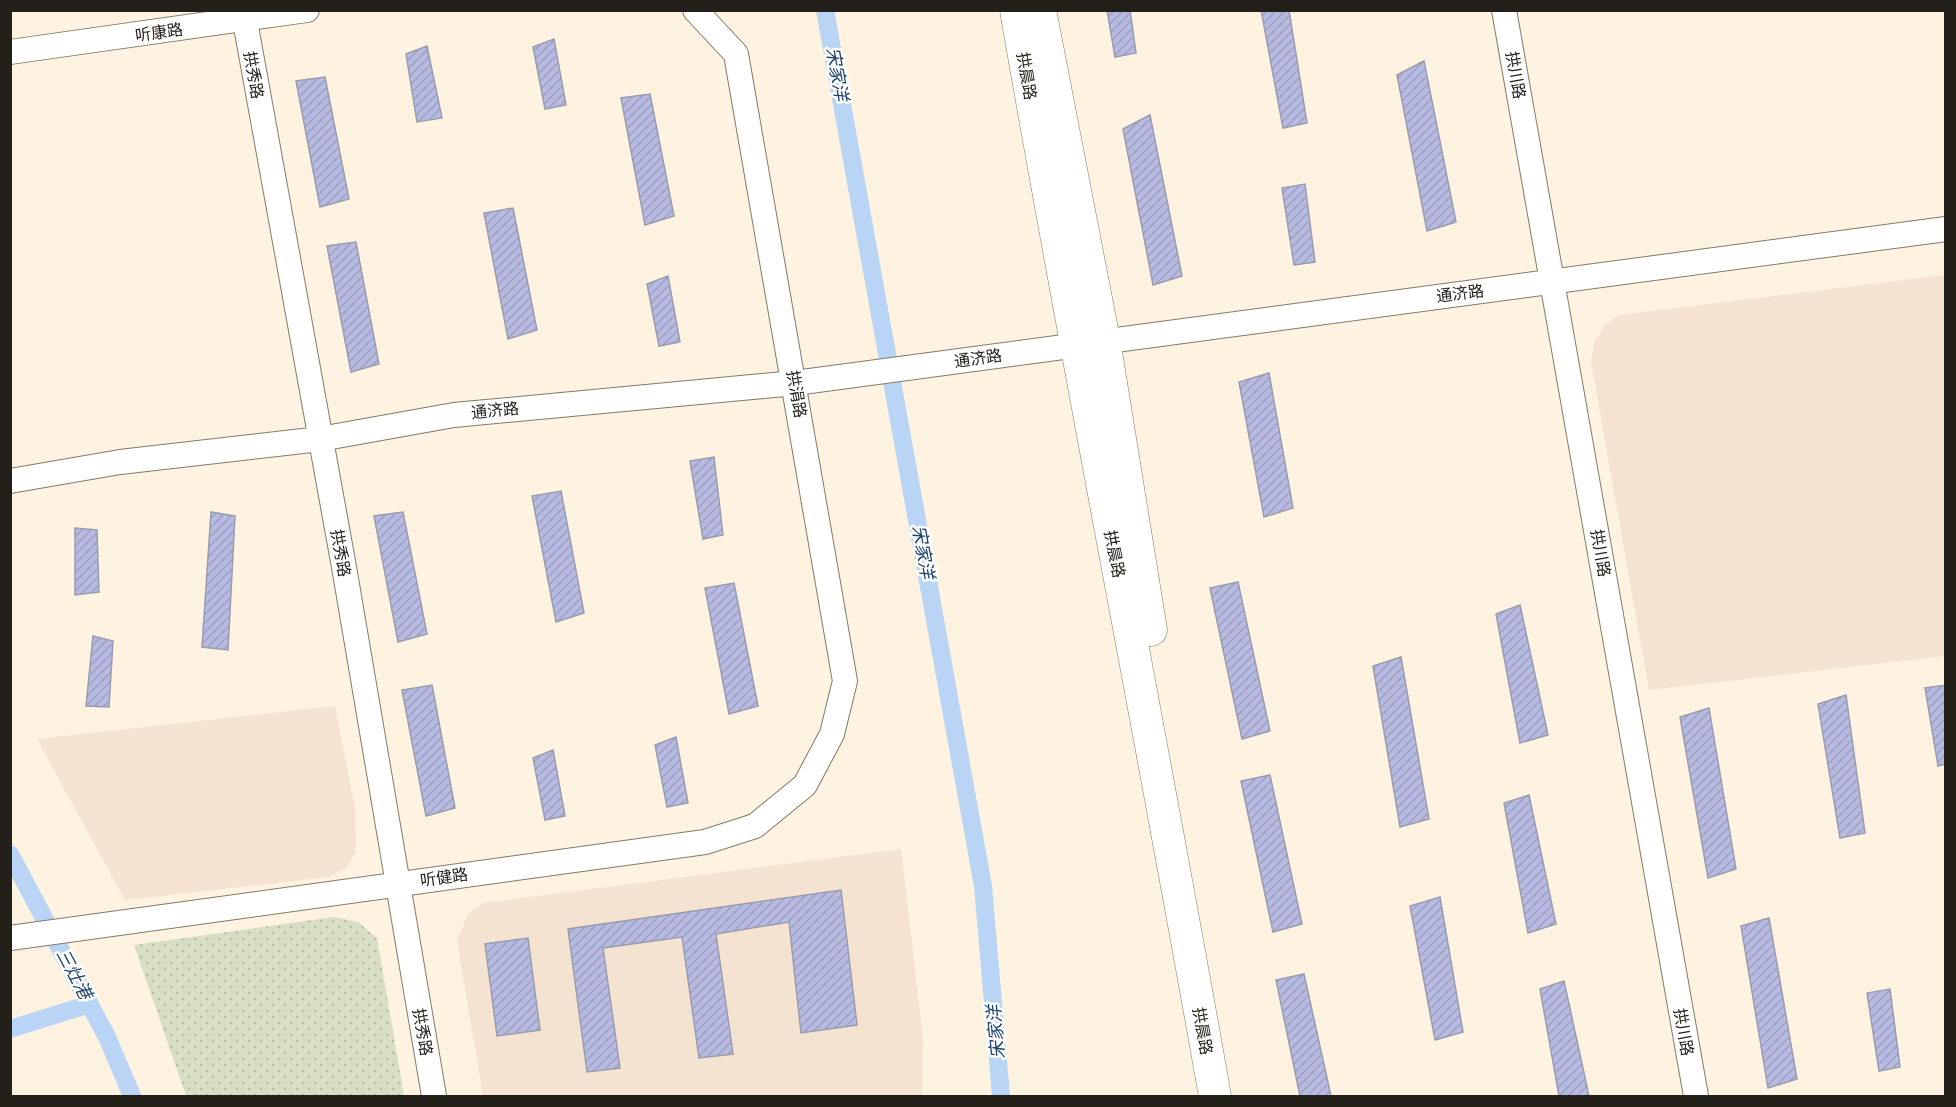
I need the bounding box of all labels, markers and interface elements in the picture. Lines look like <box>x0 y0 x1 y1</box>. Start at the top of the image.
street label: 听康路 <box>134 20 184 45</box>
water label: 宋家洋 <box>821 46 853 104</box>
street label: 拱秀路 <box>240 50 267 100</box>
street label: 拱川路 <box>1502 50 1529 100</box>
street label: 拱晨路 <box>1013 51 1040 101</box>
street label: 通济路 <box>1435 281 1485 306</box>
street label: 通济路 <box>953 346 1003 371</box>
street label: 拱涓路 <box>783 369 810 419</box>
street label: 通济路 <box>470 399 520 422</box>
water label: 宋家洋 <box>907 524 939 582</box>
street label: 拱秀路 <box>327 528 354 578</box>
street label: 拱川路 <box>1587 528 1614 578</box>
street label: 拱晨路 <box>1101 529 1128 579</box>
street label: 听健路 <box>419 865 469 890</box>
water label: 三灶港 <box>52 945 98 1006</box>
water label: 宋家洋 <box>983 1002 1009 1060</box>
street label: 拱晨路 <box>1189 1006 1216 1056</box>
street label: 拱秀路 <box>409 1007 436 1057</box>
street label: 拱川路 <box>1670 1007 1697 1057</box>

